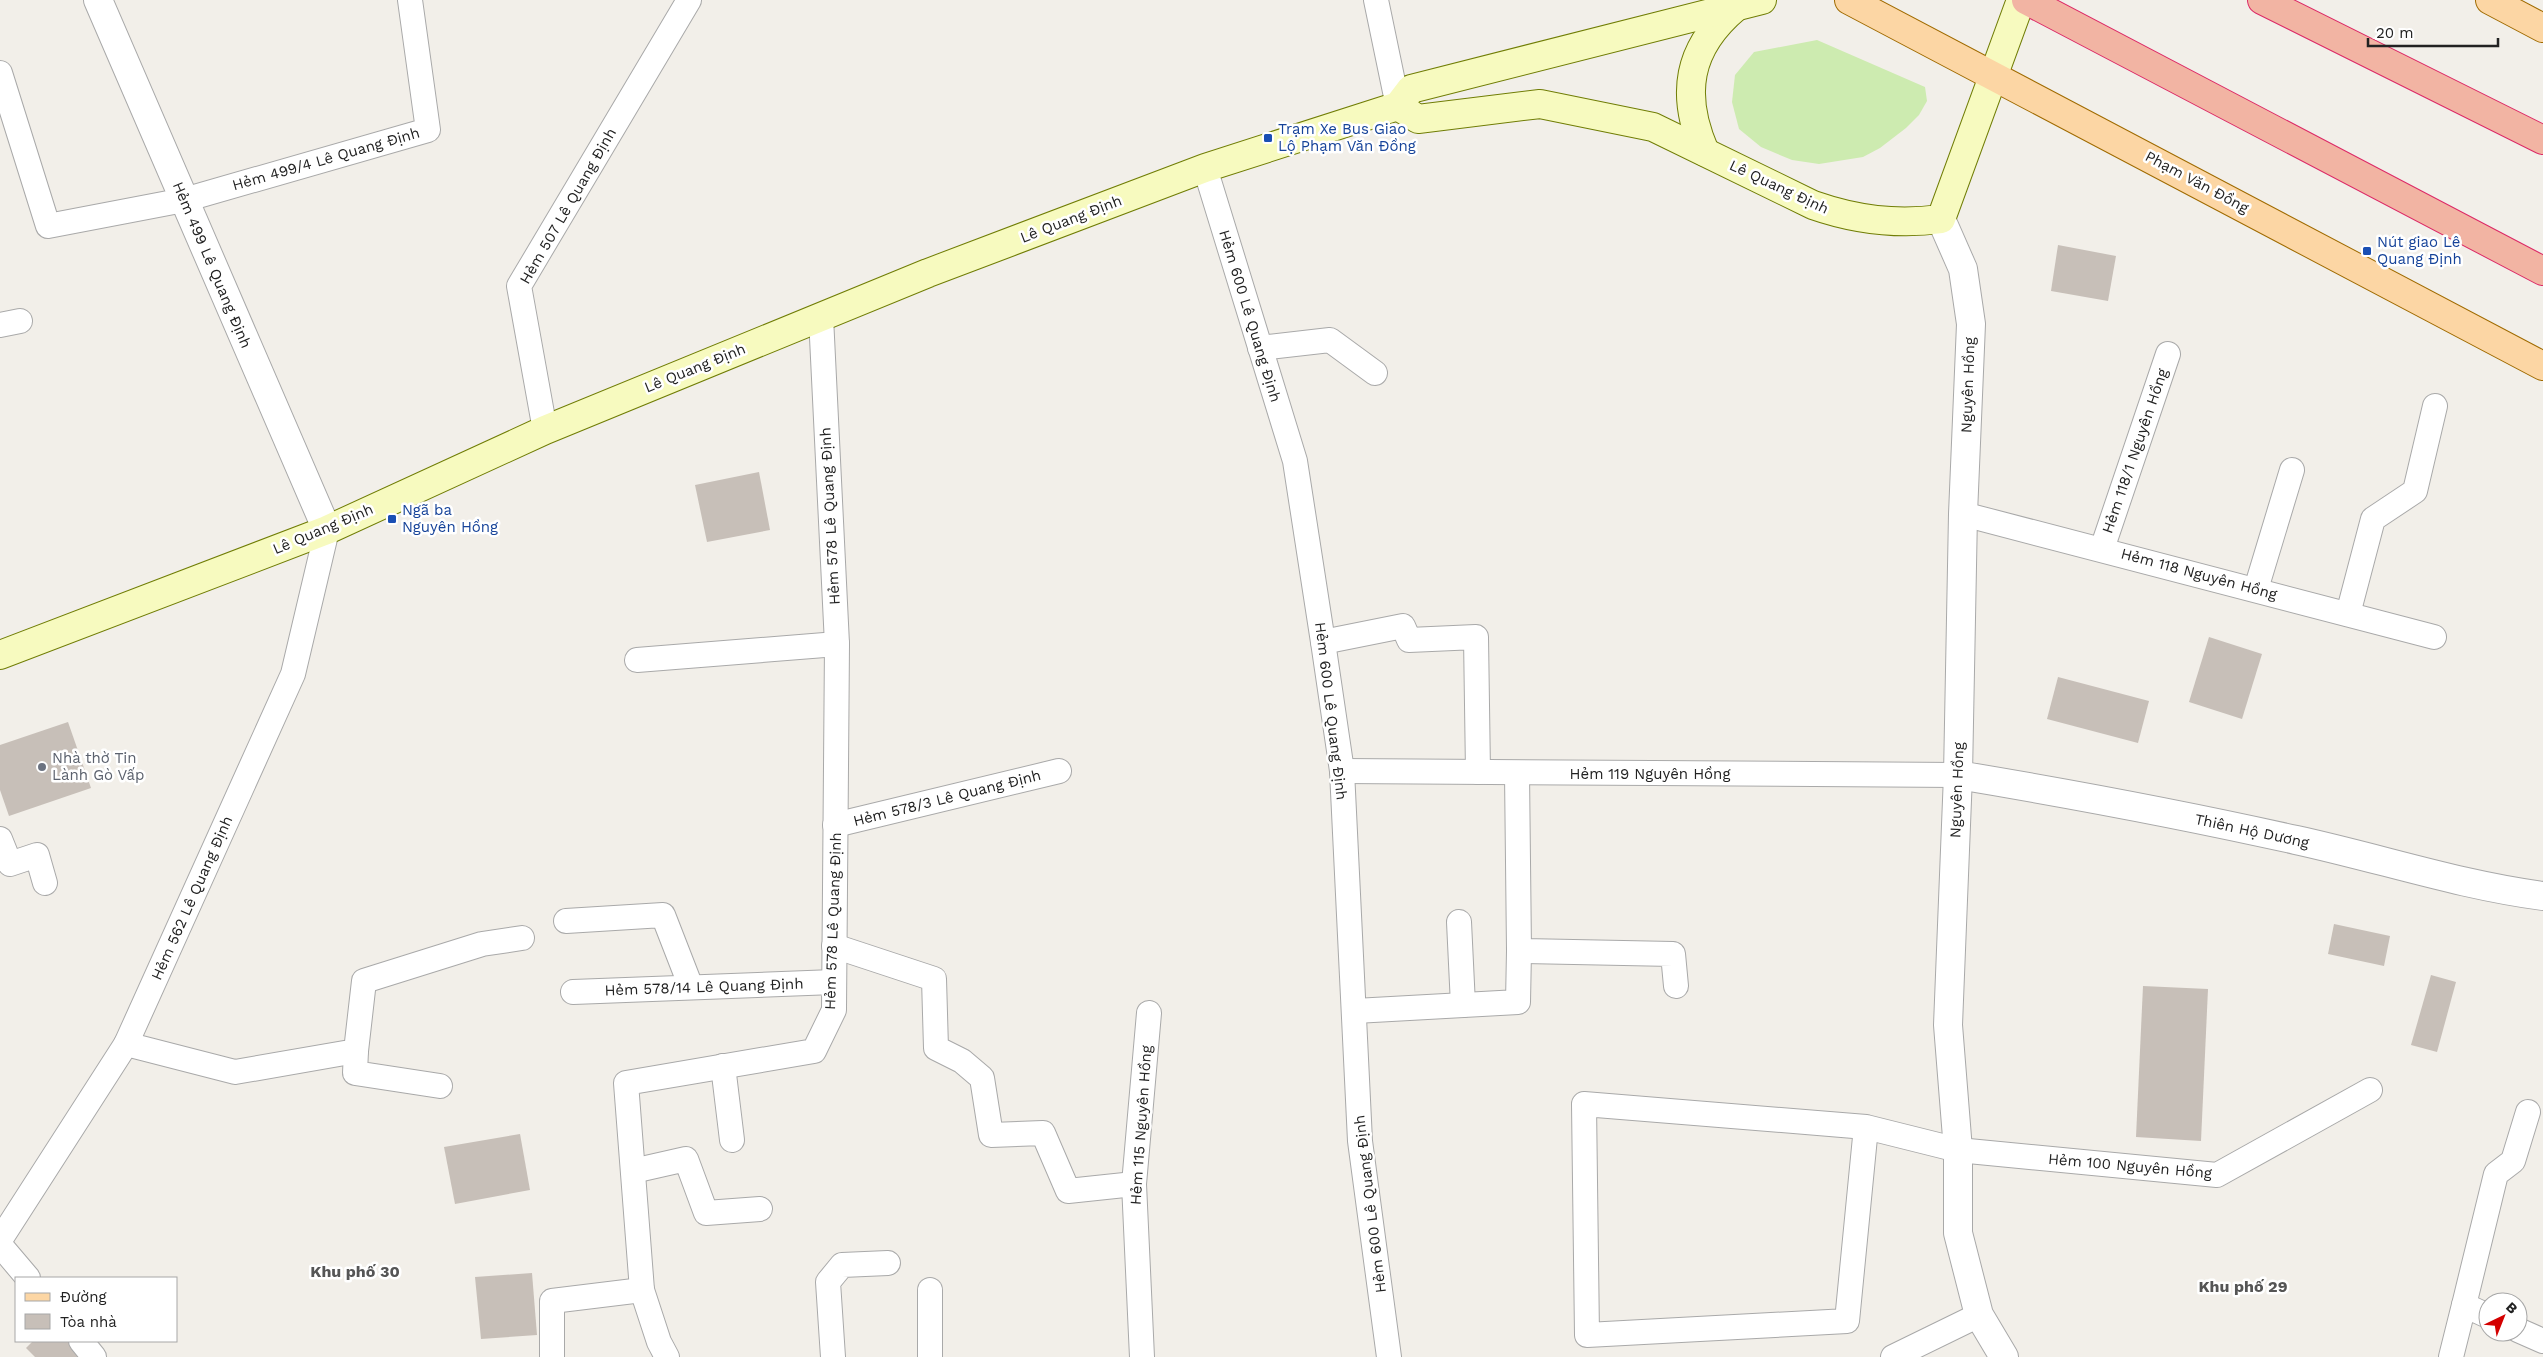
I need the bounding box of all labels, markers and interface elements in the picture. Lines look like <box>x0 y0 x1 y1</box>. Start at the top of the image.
scale bar <box>2368 15 2498 47</box>
text: 20 m <box>2376 24 2414 42</box>
place label: Trạm Xe Bus Giao Lộ Phạm Văn Đồng <box>1278 120 1416 155</box>
street label: Hẻm 499/4 Lê Quang Định <box>230 124 422 194</box>
street label: Hẻm 507 Lê Quang Định <box>516 125 620 287</box>
marker: Trạm Xe Bus Giao Lộ Phạm Văn Đồng <box>1262 132 1274 144</box>
street label: Phạm Văn Đồng <box>2142 147 2252 217</box>
street label: Lê Quang Định <box>1727 156 1831 218</box>
street label: Hẻm 499 Lê Quang Định <box>169 179 255 351</box>
street label: Lê Quang Định <box>1018 191 1124 247</box>
street label: Hẻm 600 Lê Quang Định <box>1215 228 1285 404</box>
place label: Nút giao Lê Quang Định <box>2377 233 2462 268</box>
marker: Nút giao Lê Quang Định <box>2361 245 2373 257</box>
street label: Nguyên Hồng <box>1957 337 1979 433</box>
street label: Lê Quang Định <box>642 340 748 396</box>
street label: Hẻm 118/1 Nguyên Hồng <box>2098 366 2172 536</box>
street label: Hẻm 578 Lê Quang Định <box>816 427 844 605</box>
street label: Lê Quang Định <box>270 500 376 558</box>
place label: Ngã ba Nguyên Hồng <box>402 501 498 536</box>
marker: Ngã ba Nguyên Hồng <box>386 513 398 525</box>
street label: Hẻm 118 Nguyên Hồng <box>2119 545 2279 603</box>
street label: Hẻm 600 Lê Quang Định <box>1311 621 1351 801</box>
street label: Nguyên Hồng <box>1946 742 1968 838</box>
place label: Nhà thờ Tin Lành Gò Vấp <box>52 749 144 784</box>
marker: Nhà thờ Tin Lành Gò Vấp <box>36 761 48 773</box>
street label: Hẻm 119 Nguyên Hồng <box>1570 765 1730 783</box>
street label: Hẻm 578/3 Lê Quang Định <box>851 766 1043 830</box>
street label: Thiên Hộ Dương <box>2193 810 2311 852</box>
street label: Hẻm 562 Lê Quang Định <box>148 813 236 983</box>
street label: Hẻm 578 Lê Quang Định <box>821 832 845 1010</box>
street label: Hẻm 578/14 Lê Quang Định <box>604 975 804 999</box>
street label: Hẻm 115 Nguyên Hồng <box>1126 1044 1156 1206</box>
street label: Hẻm 600 Lê Quang Định <box>1350 1114 1390 1294</box>
street label: Hẻm 100 Nguyên Hồng <box>2047 1150 2213 1182</box>
district label: Khu phố 30 <box>310 1262 400 1281</box>
legend <box>15 1277 178 1342</box>
district label: Khu phố 29 <box>2199 1277 2288 1296</box>
text: Đường <box>60 1288 107 1306</box>
north arrow <box>2478 1292 2528 1342</box>
text: B <box>2503 1298 2521 1317</box>
text: Tòa nhà <box>60 1313 117 1331</box>

